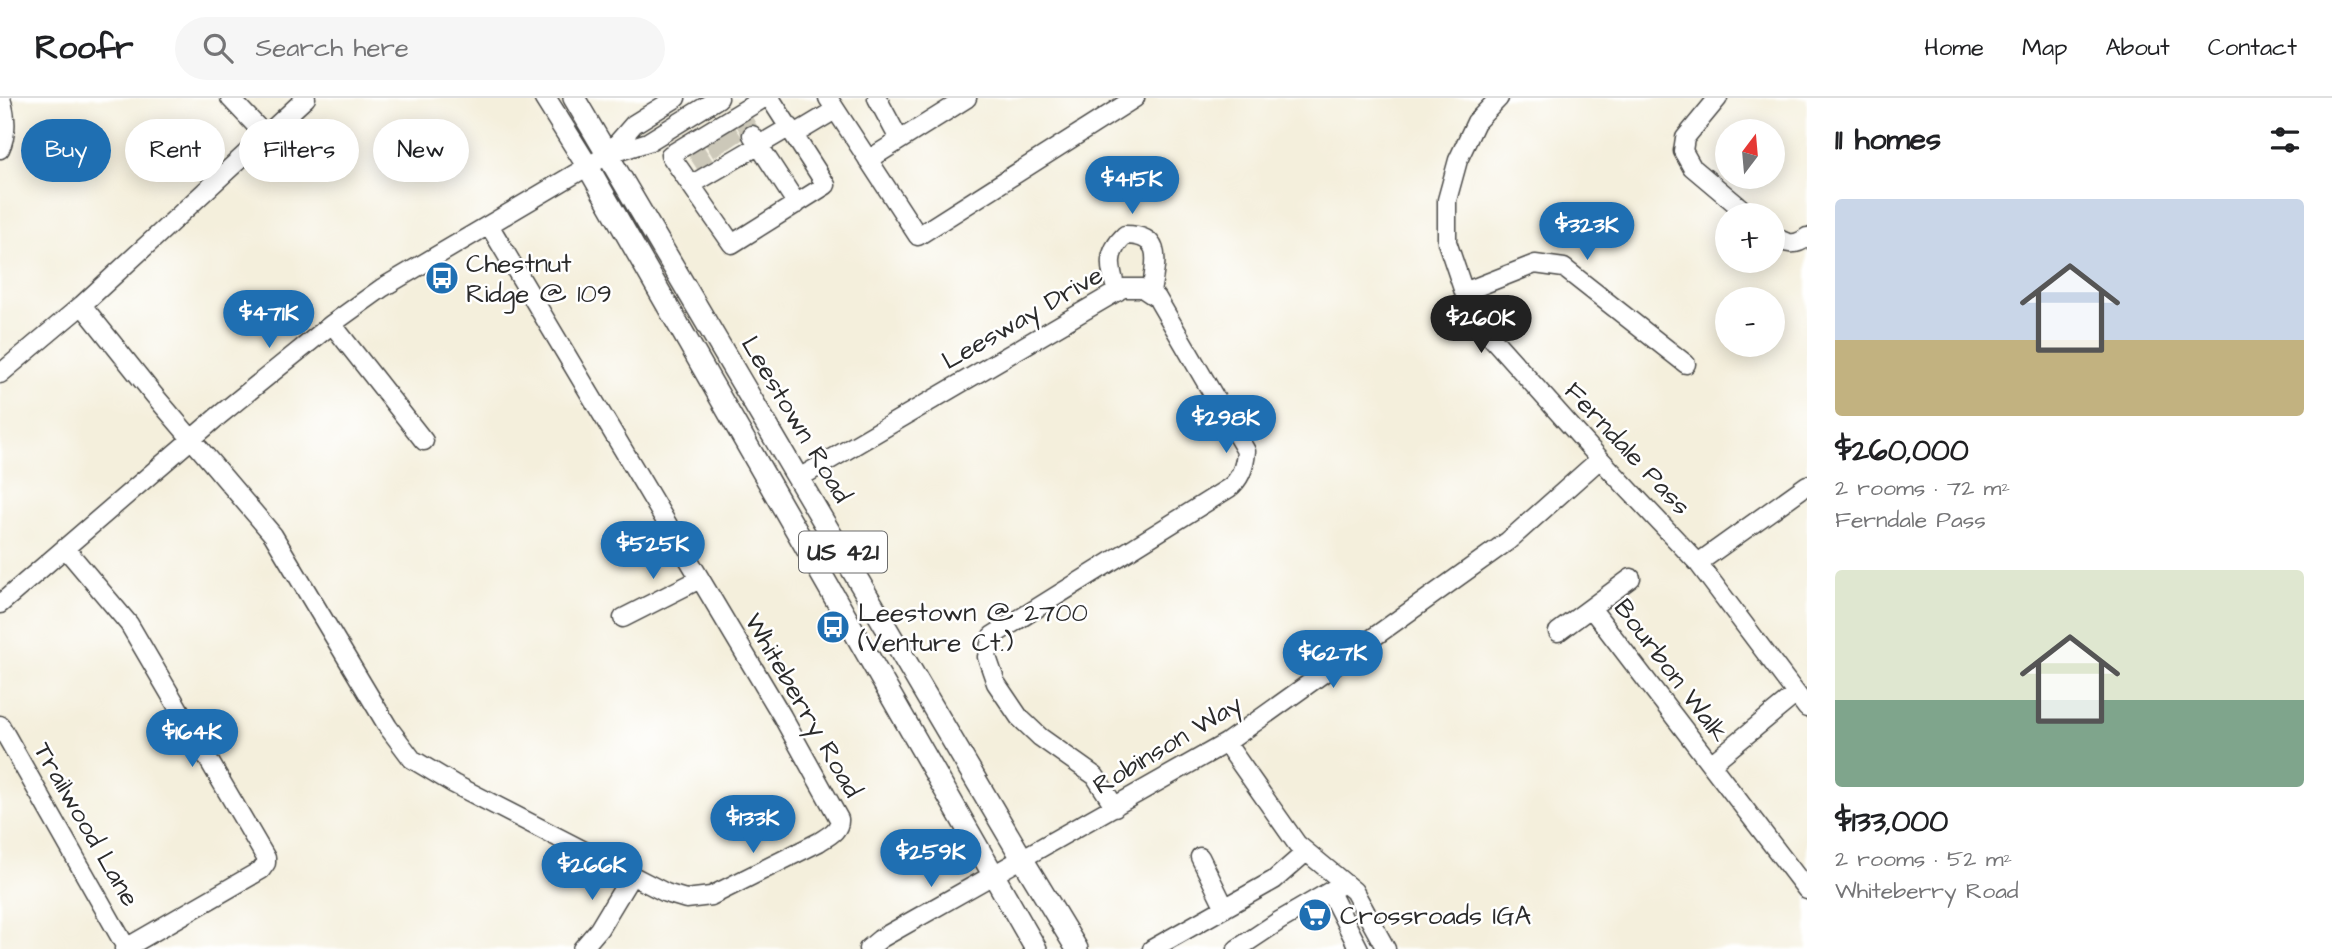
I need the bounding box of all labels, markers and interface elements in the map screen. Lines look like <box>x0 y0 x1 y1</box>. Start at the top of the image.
search box <box>175 17 665 80</box>
text: Roofr <box>35 25 133 71</box>
icon: search <box>199 29 237 67</box>
text: Search here <box>255 30 409 66</box>
text: Home <box>1924 31 1984 65</box>
text: Map <box>2022 31 2067 65</box>
text: About <box>2105 31 2170 65</box>
text: Contact <box>2208 31 2297 65</box>
chip: Buy <box>21 119 111 182</box>
chip: Rent <box>125 119 225 182</box>
chip: Filters <box>239 119 359 182</box>
chip: New <box>373 119 469 182</box>
north arrow <box>1715 119 1785 189</box>
map controls <box>1715 119 1785 357</box>
text: 11 homes <box>1835 119 1941 161</box>
icon: filters <box>2266 121 2304 159</box>
pin: $415K <box>1083 156 1181 216</box>
text: $415K <box>1101 163 1163 195</box>
pin: $323K <box>1538 202 1636 262</box>
button: + <box>1715 203 1785 273</box>
text: $323K <box>1555 209 1619 241</box>
icon: home <box>2007 245 2133 371</box>
place label: Chestnut Ridge @ 109 <box>466 246 612 314</box>
street label: Leesway Drive <box>935 257 1111 380</box>
bus stop icon: Chestnut Ridge @ 109 <box>423 259 461 297</box>
button: − <box>1715 287 1785 357</box>
pin: $471K <box>220 290 318 350</box>
pin: $260K <box>1432 296 1530 355</box>
text: $471K <box>239 297 299 329</box>
text: $260K <box>1447 302 1515 334</box>
street label: Leestown Road <box>732 329 860 510</box>
street label: Ferndale Pass <box>1556 374 1699 523</box>
pin: $298K <box>1177 396 1275 455</box>
text: $298K <box>1192 402 1260 434</box>
text: $260,000 <box>1835 430 1969 472</box>
text: 2 rooms · 72 m² <box>1835 472 2010 504</box>
text: Ferndale Pass <box>1835 504 1986 536</box>
pin: $525K <box>604 522 702 581</box>
text: $525K <box>617 528 689 560</box>
road number: US 421 <box>799 532 887 573</box>
street label: Bourbon Walk <box>1605 591 1737 750</box>
place label: Leestown @ 2700 (Venture Ct.) <box>858 595 1088 661</box>
street label: Whiteberry Road <box>734 607 871 805</box>
bus stop icon: Leestown @ 2700 (Venture Ct.) <box>814 608 852 646</box>
icon: home <box>2007 616 2133 742</box>
pin: $627K <box>1284 630 1382 690</box>
text: $627K <box>1299 637 1367 669</box>
street label: Robinson Way <box>1086 686 1250 805</box>
pin: $164K <box>143 710 241 769</box>
text: $164K <box>162 716 222 748</box>
street label: Trailwood Lane <box>25 736 148 913</box>
pin: $133K <box>704 796 802 855</box>
text: $133,000 <box>1835 801 1948 843</box>
text: $133K <box>726 802 780 834</box>
pin: $259K <box>882 830 980 889</box>
text: $259K <box>896 836 966 868</box>
pin: $266K <box>543 842 641 902</box>
text: 2 rooms · 52 m² <box>1835 843 2012 875</box>
text: $266K <box>558 849 626 881</box>
text: Whiteberry Road <box>1835 875 2019 907</box>
supermarket icon: Crossroads IGA <box>1296 896 1334 934</box>
place label: Crossroads IGA <box>1340 898 1531 934</box>

